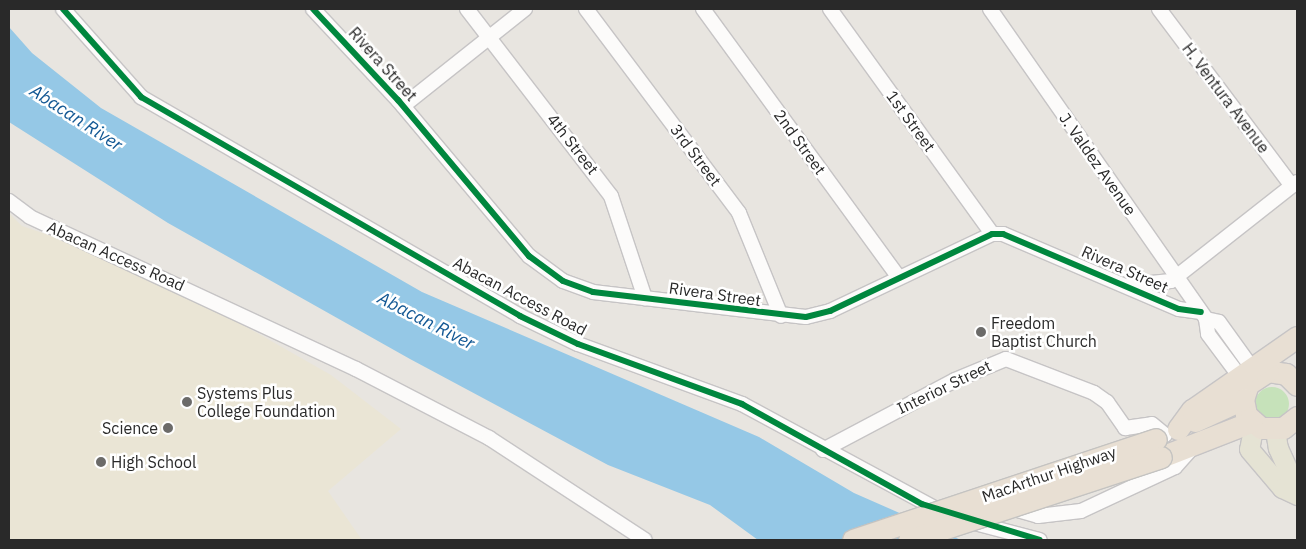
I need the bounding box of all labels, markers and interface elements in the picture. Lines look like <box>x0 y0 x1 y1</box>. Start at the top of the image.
street label: Rivera Street <box>345 23 421 105</box>
street label: H. Ventura Avenue <box>1178 39 1274 157</box>
water label: Abacan River <box>26 80 126 156</box>
street label: 1st Street <box>882 87 940 155</box>
street label: 2nd Street <box>770 106 830 178</box>
street label: J. Valdez Avenue <box>1056 109 1140 219</box>
street label: 4th Street <box>543 110 603 178</box>
street label: 3rd Street <box>667 120 725 190</box>
street label: Abacan Access Road <box>44 217 188 295</box>
street label: Rivera Street <box>1079 241 1171 297</box>
street label: Abacan Access Road <box>450 253 590 339</box>
street label: Rivera Street <box>668 278 762 310</box>
water label: Abacan River <box>374 287 478 355</box>
place label: Freedom Baptist Church <box>991 313 1097 351</box>
marker: Freedom Baptist Church <box>975 326 987 338</box>
street label: Interior Street <box>894 356 994 418</box>
place label: Systems Plus College Foundation <box>197 383 335 421</box>
marker: Systems Plus College Foundation <box>181 396 193 408</box>
place label: Science <box>102 418 158 438</box>
marker: Science <box>162 422 174 434</box>
street label: MacArthur Highway <box>979 442 1119 506</box>
place label: High School <box>111 452 196 472</box>
marker: High School <box>95 456 107 468</box>

